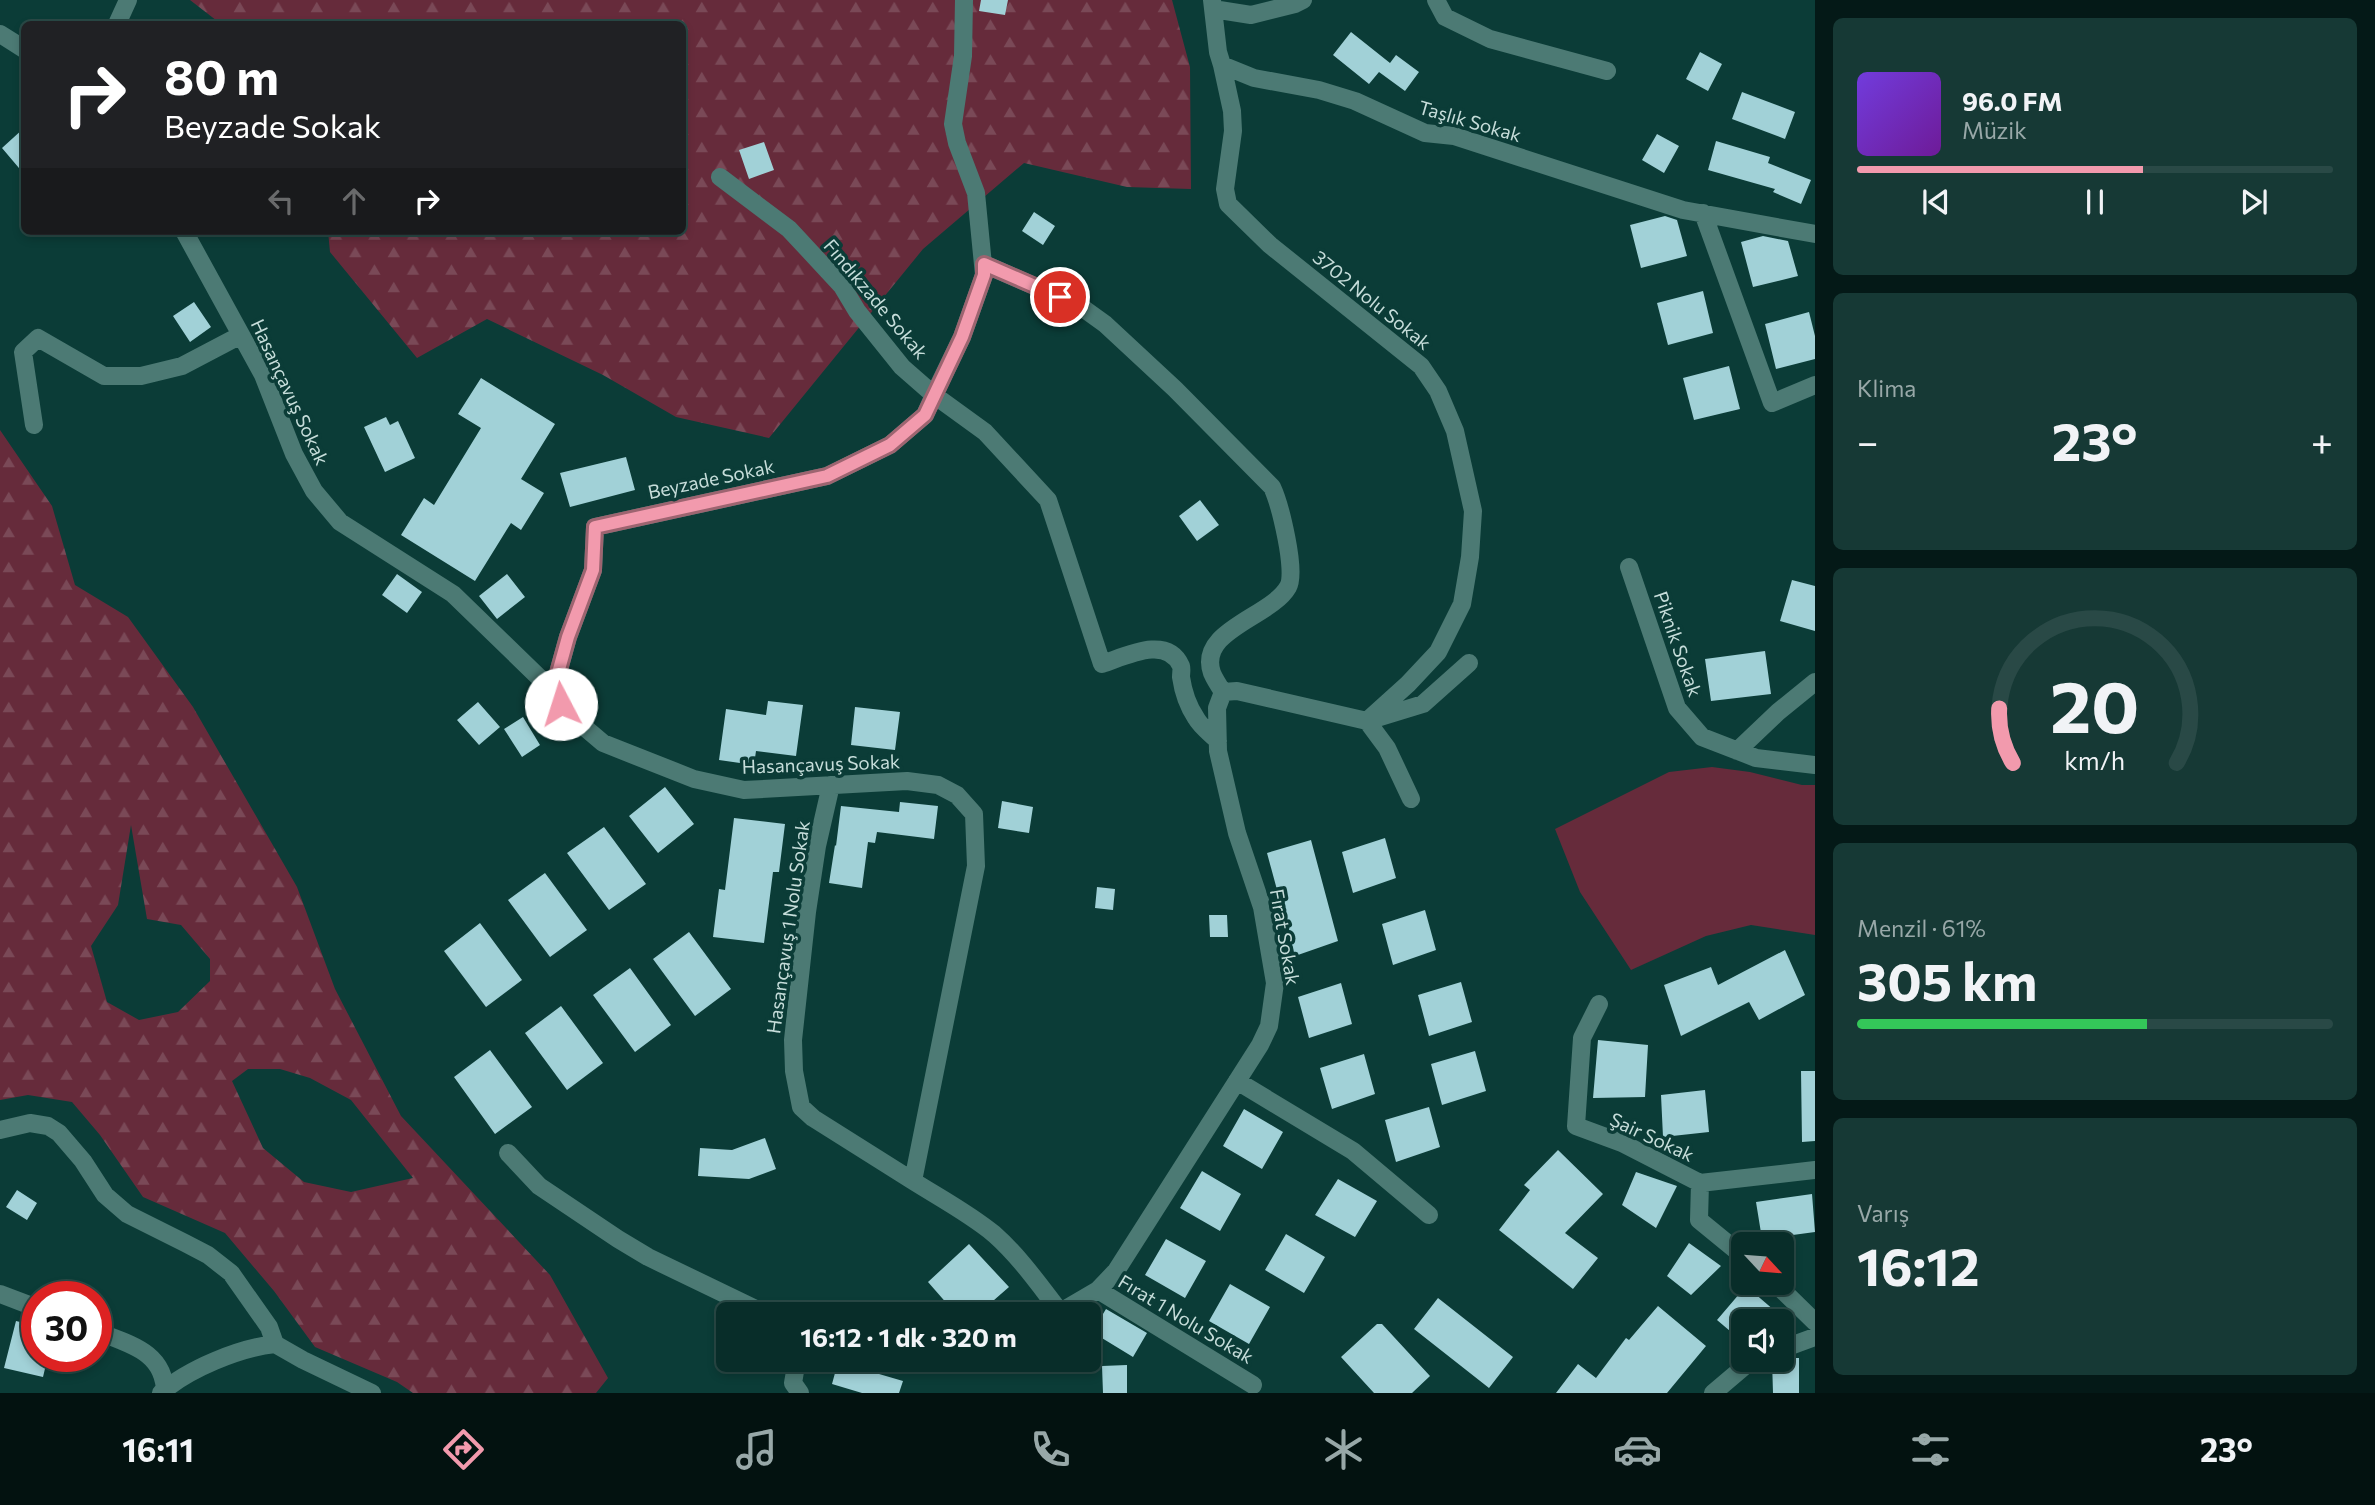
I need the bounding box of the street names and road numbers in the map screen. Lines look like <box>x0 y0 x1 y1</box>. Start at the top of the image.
street label: Taşlık Sokak <box>1416 95 1524 146</box>
street label: Fındıkzade Sokak <box>819 234 933 363</box>
street label: 3702 Nolu Sokak <box>1309 245 1436 354</box>
street label: Hasançavuş Sokak <box>247 315 334 468</box>
street label: Beyzade Sokak <box>645 454 776 503</box>
street label: Piknik Sokak <box>1650 588 1707 700</box>
street label: Hasançavuş Sokak <box>741 749 901 778</box>
street label: Hasançavuş 1 Nolu Sokak <box>761 819 814 1035</box>
street label: Fırat Sokak <box>1266 887 1305 987</box>
street label: Şair Sokak <box>1606 1107 1698 1166</box>
street label: Fırat 1 Nolu Sokak <box>1114 1269 1258 1368</box>

